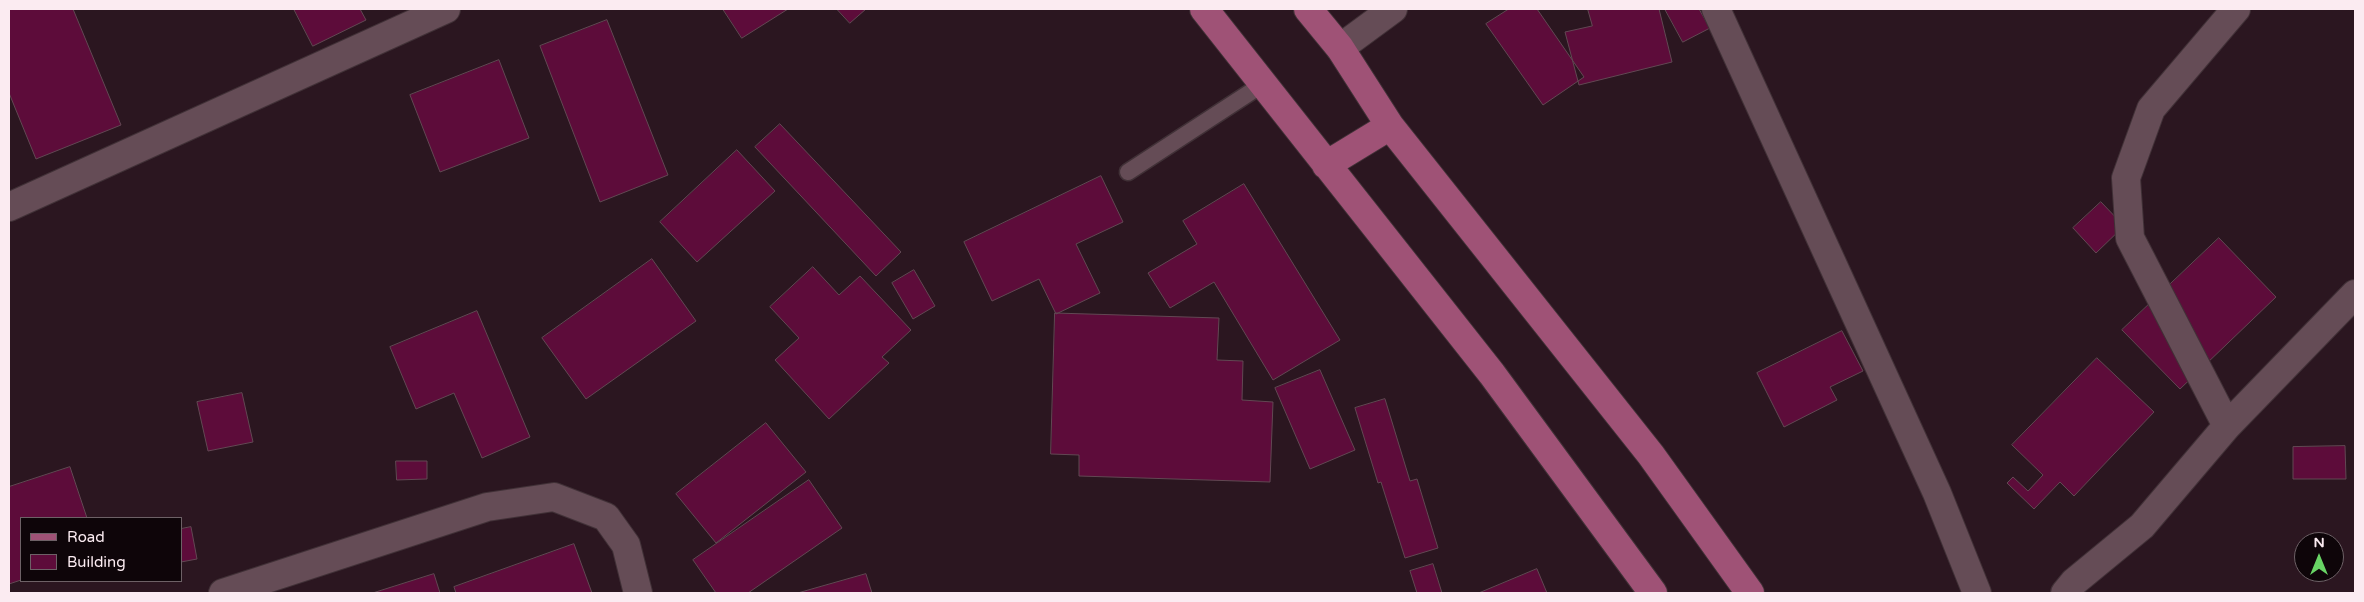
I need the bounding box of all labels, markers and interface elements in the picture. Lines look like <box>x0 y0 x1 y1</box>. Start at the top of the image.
legend <box>20 517 182 582</box>
text: Road <box>67 528 105 546</box>
north arrow <box>2294 532 2344 582</box>
text: N <box>2313 534 2325 551</box>
text: Building <box>67 553 126 571</box>

